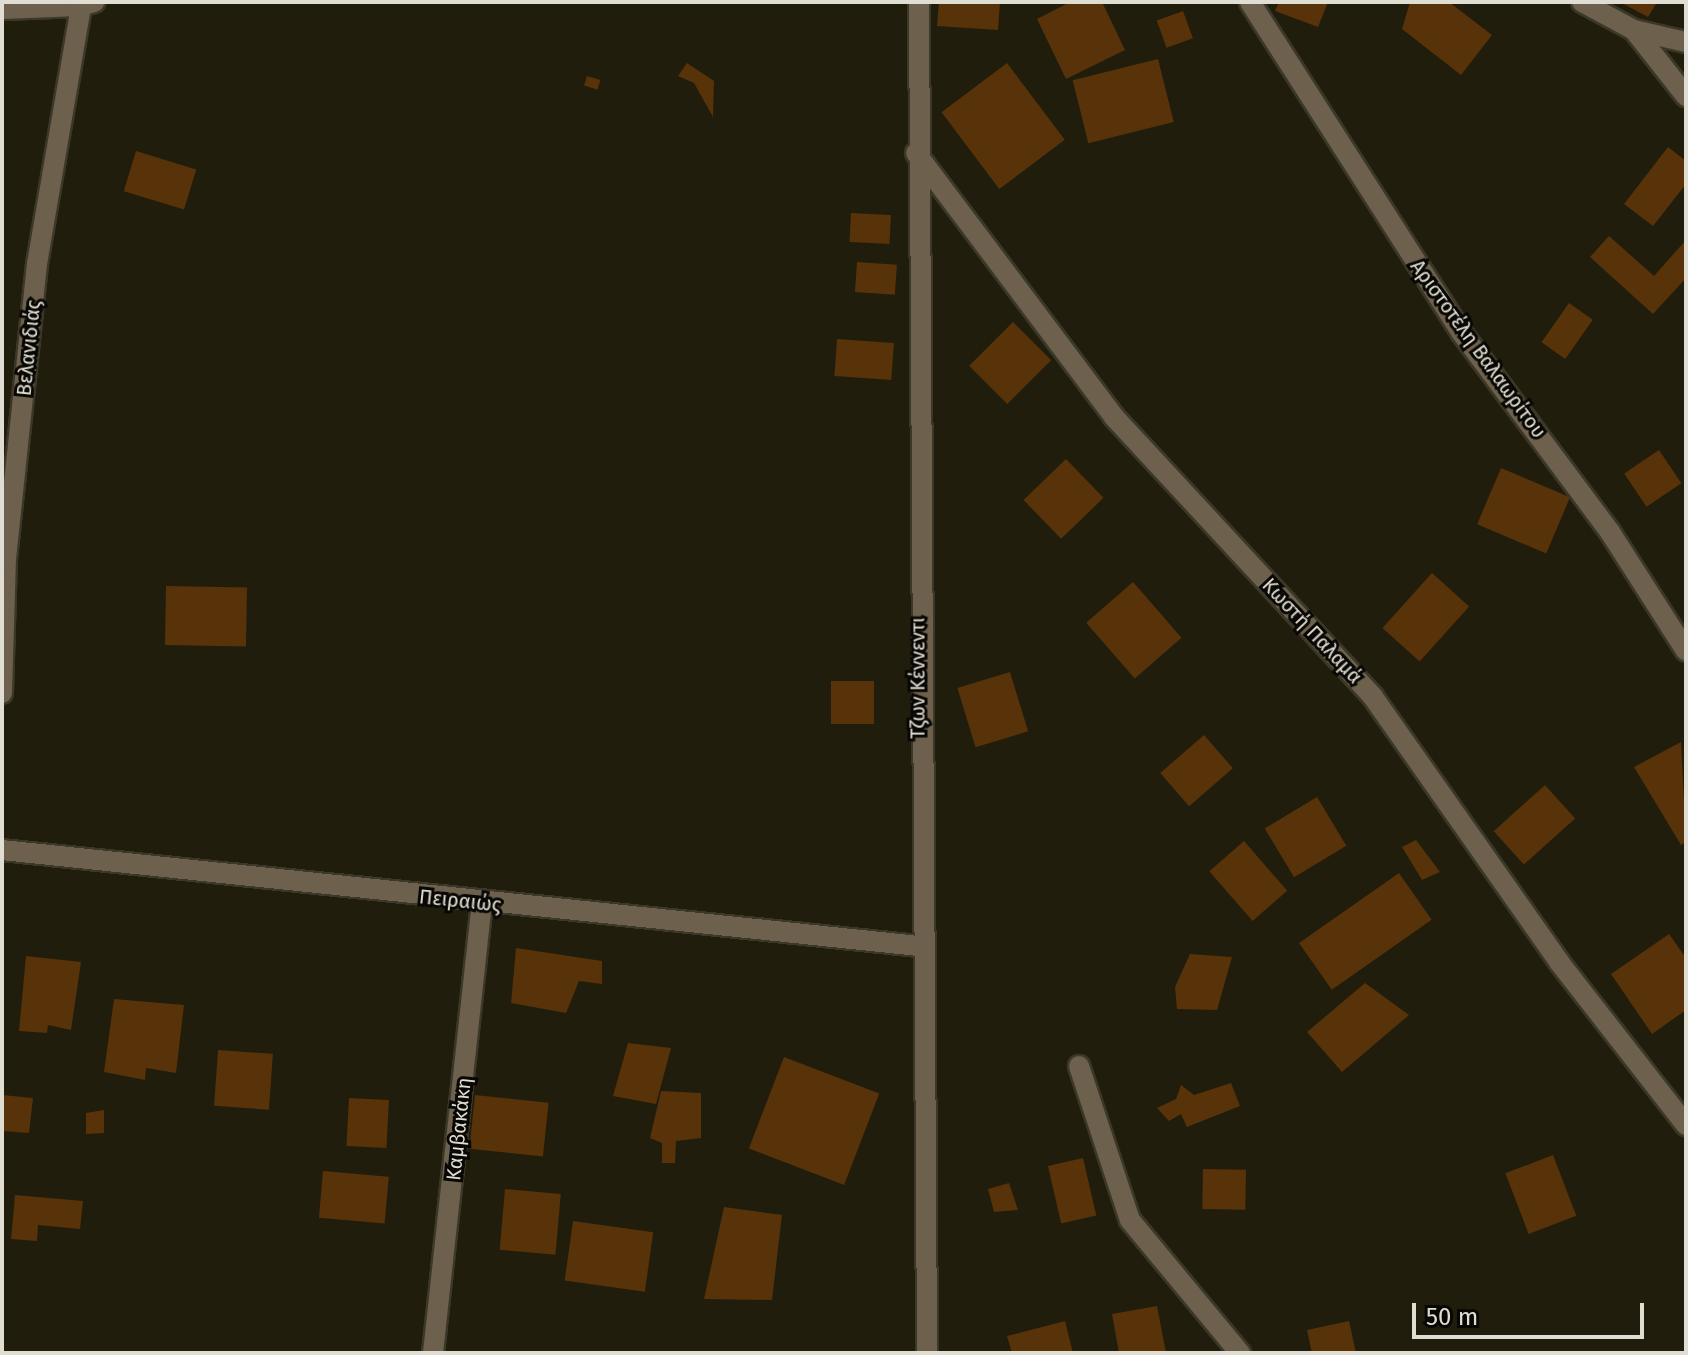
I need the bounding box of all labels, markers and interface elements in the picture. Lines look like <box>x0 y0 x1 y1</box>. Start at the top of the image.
street label: Αριστοτέλη Βαλαωρίτου <box>1405 255 1551 443</box>
street label: Βελανιδιάς <box>12 299 46 397</box>
street label: Κωστή Παλαμά <box>1257 573 1367 689</box>
street label: Τζων Κέννεντι <box>906 617 930 739</box>
street label: Πειραιώς <box>418 885 502 917</box>
street label: Καμβακάκη <box>442 1076 476 1182</box>
scale bar <box>1416 1287 1648 1337</box>
text: 50 m <box>1426 1303 1478 1331</box>

